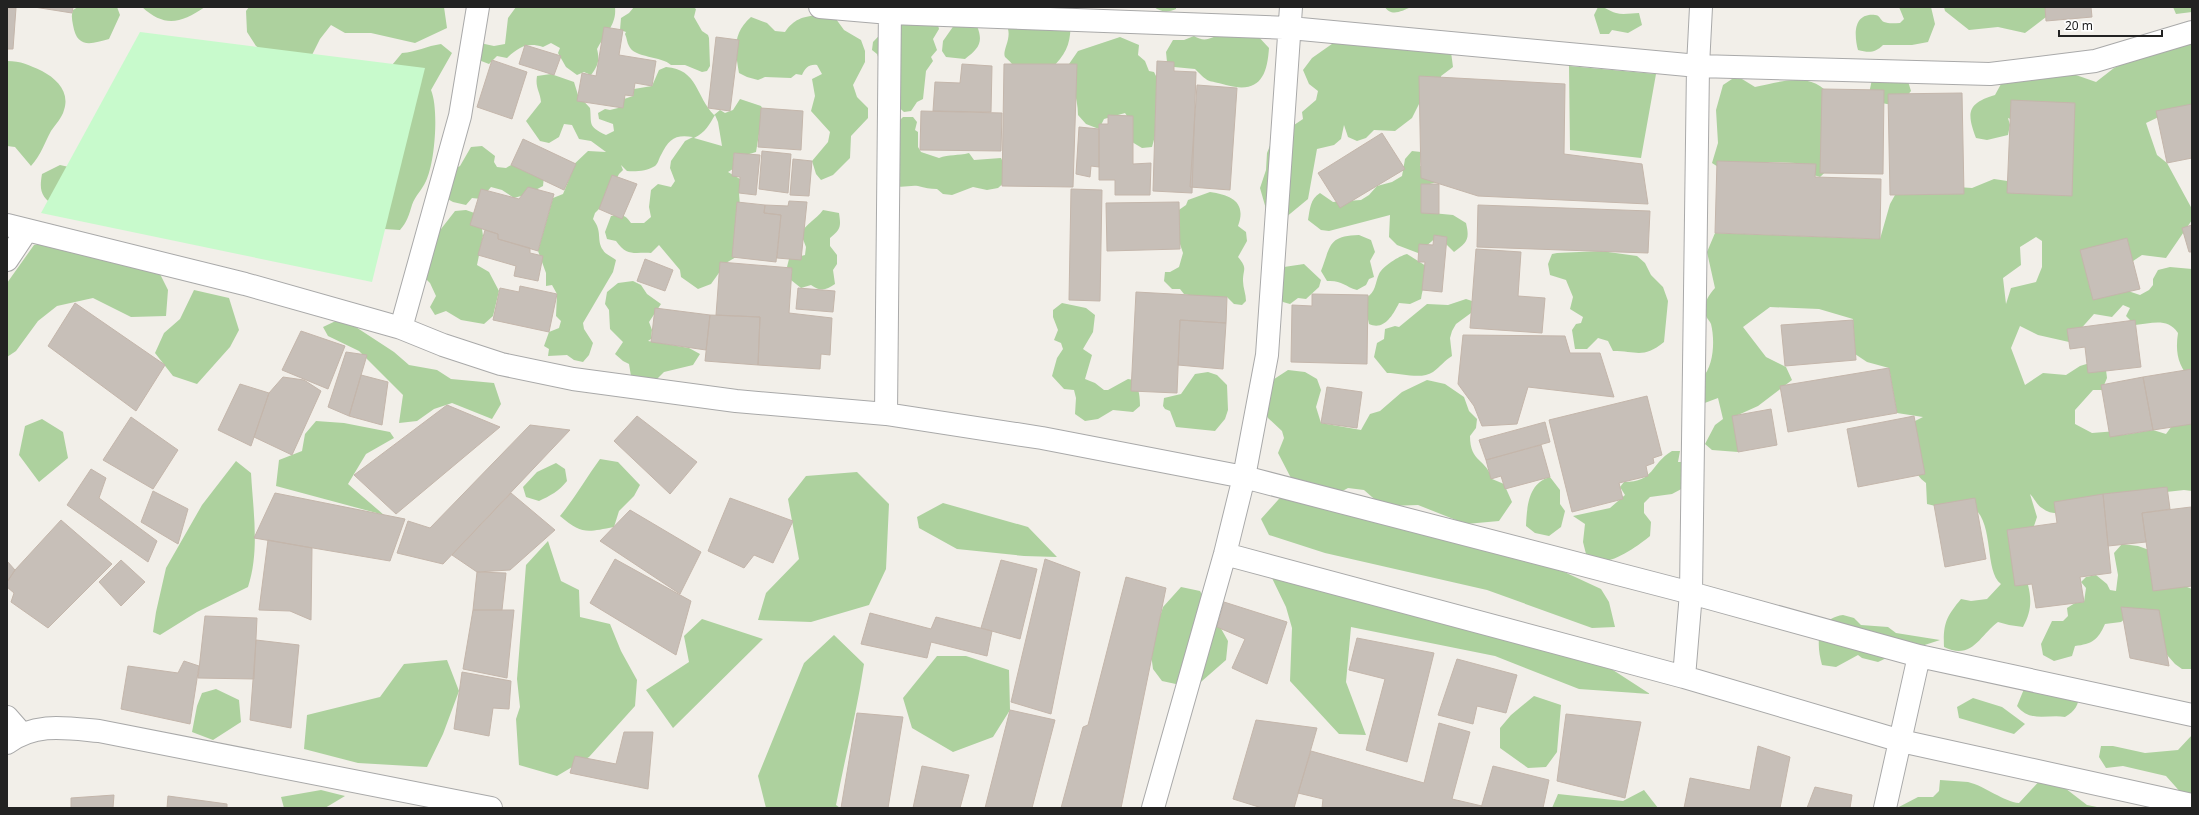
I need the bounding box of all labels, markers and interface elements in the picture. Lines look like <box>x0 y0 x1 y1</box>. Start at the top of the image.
scale bar <box>2059 12 2162 38</box>
text: 20 m <box>2065 17 2093 34</box>

